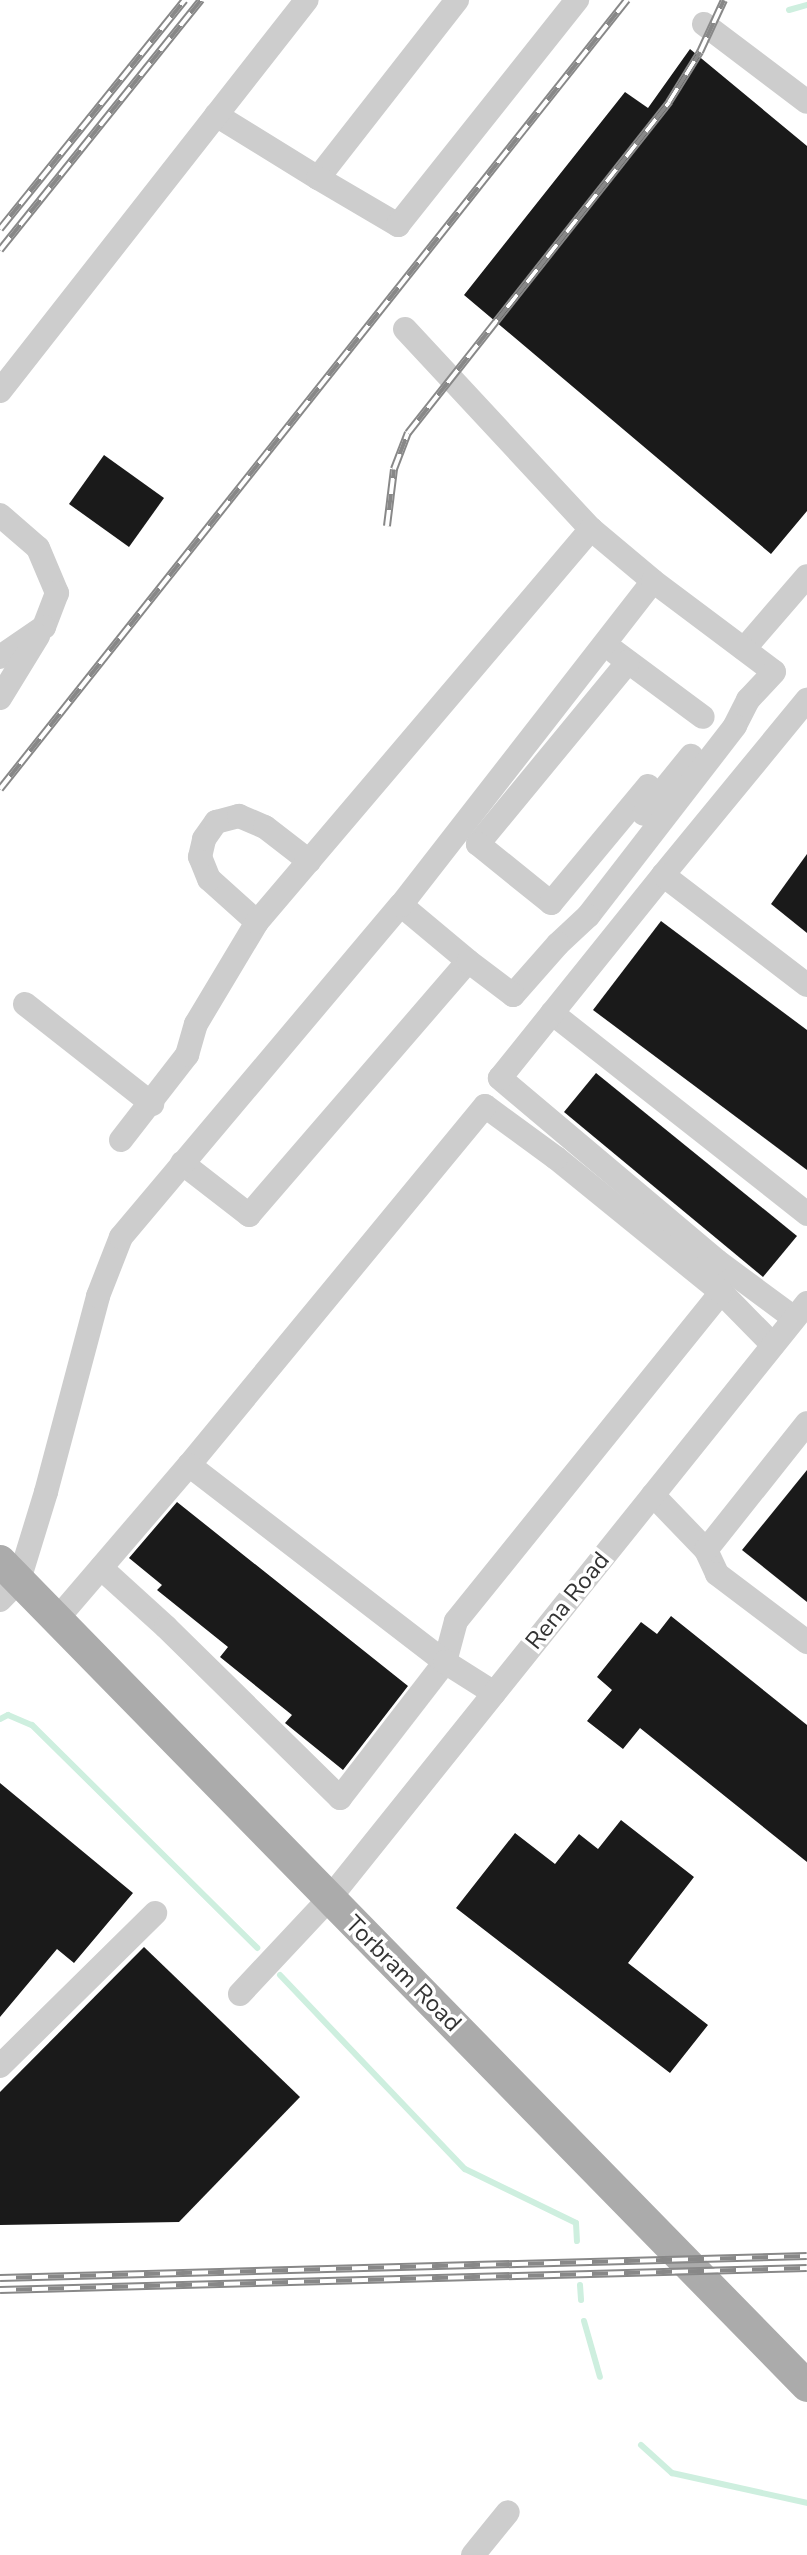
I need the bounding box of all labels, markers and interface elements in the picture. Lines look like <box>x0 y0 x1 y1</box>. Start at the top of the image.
street label: Rena Road <box>520 1547 616 1655</box>
street label: Torbram Road <box>339 1910 467 2038</box>

